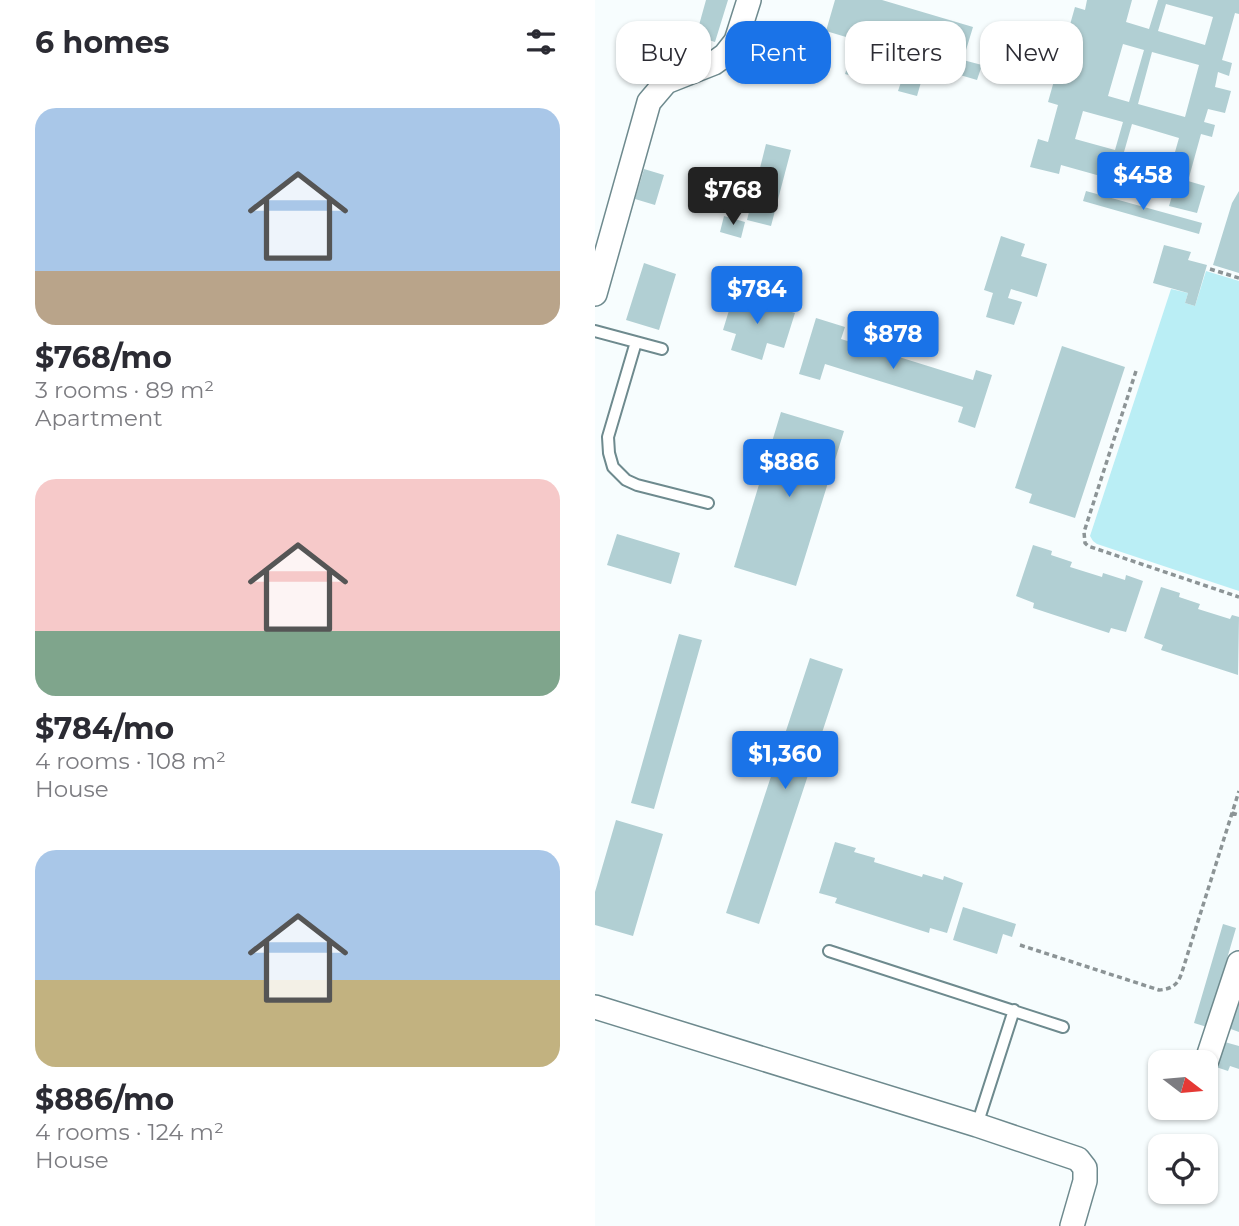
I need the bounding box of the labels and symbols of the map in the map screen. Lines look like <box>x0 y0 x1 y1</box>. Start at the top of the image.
pin: $458 <box>1102 152 1184 212</box>
pin: $768 <box>692 168 774 227</box>
pin: $784 <box>716 266 798 326</box>
pin: $878 <box>852 312 934 371</box>
pin: $886 <box>748 440 830 499</box>
pin: $1,360 <box>728 732 842 791</box>
north arrow <box>1148 1050 1218 1120</box>

